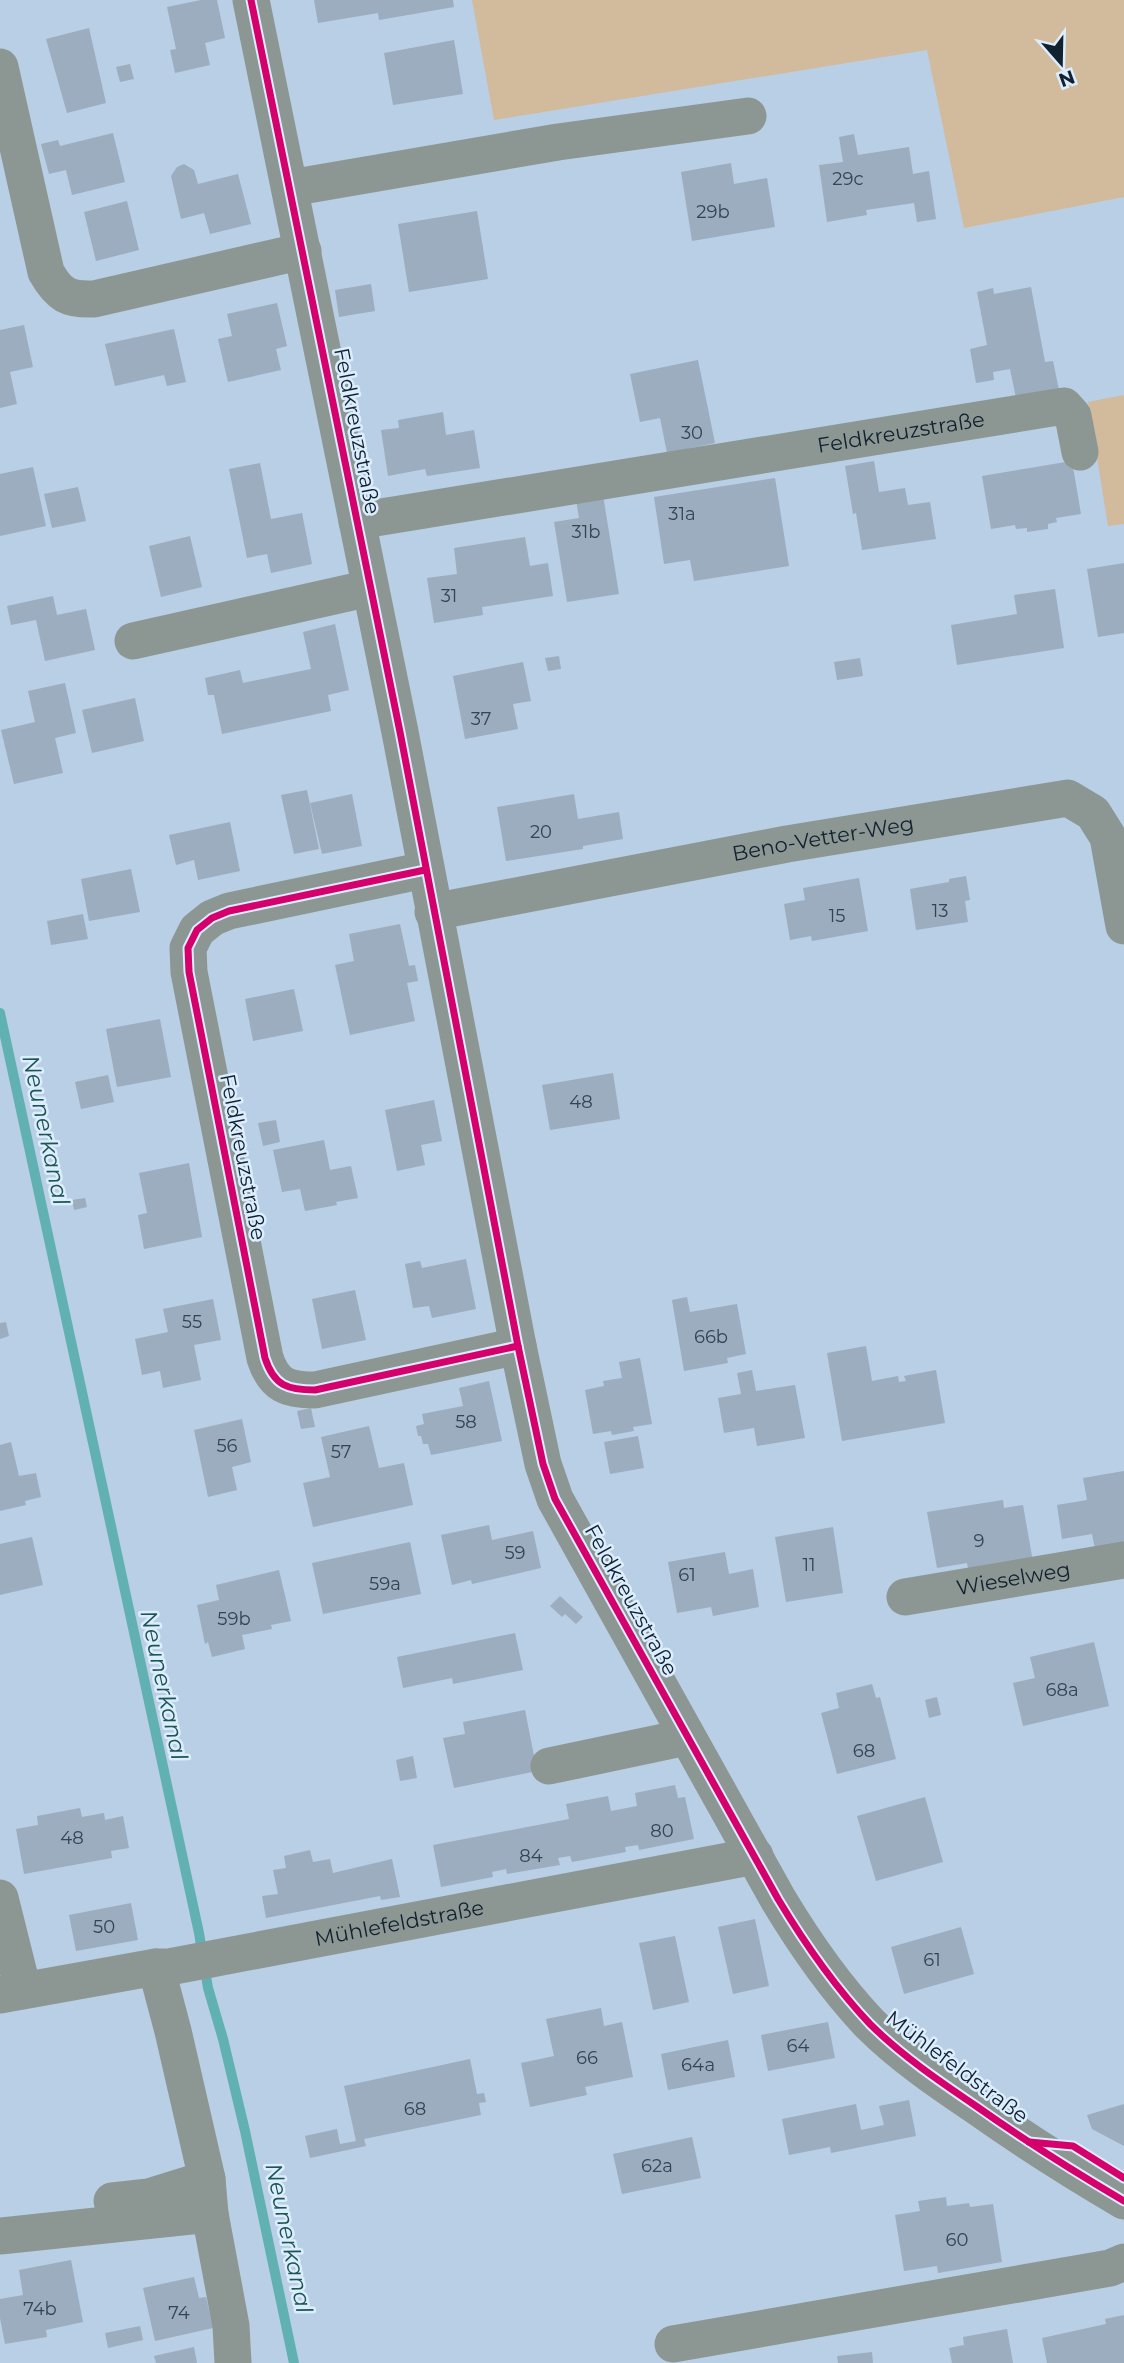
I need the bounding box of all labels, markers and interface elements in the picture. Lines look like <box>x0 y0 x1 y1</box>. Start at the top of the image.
north arrow <box>1026 28 1096 98</box>
text: N <box>1055 65 1078 92</box>
house number: 29c <box>832 168 864 190</box>
house number: 29b <box>696 201 730 223</box>
street label: Feldkreuzstraße <box>329 346 386 516</box>
street label: Feldkreuzstraße <box>815 406 986 458</box>
house number: 30 <box>681 422 703 444</box>
house number: 31a <box>668 503 696 525</box>
house number: 31b <box>572 521 600 543</box>
house number: 31 <box>441 585 457 607</box>
house number: 37 <box>471 708 491 730</box>
street label: Beno-Vetter-Weg <box>730 810 916 866</box>
house number: 20 <box>530 821 552 843</box>
house number: 13 <box>932 900 948 922</box>
house number: 15 <box>829 905 845 927</box>
water label: Neunerkanal <box>16 1052 76 1208</box>
street label: Feldkreuzstraße <box>215 1072 272 1242</box>
house number: 48 <box>569 1091 593 1113</box>
house number: 55 <box>182 1311 202 1333</box>
house number: 66b <box>694 1326 728 1348</box>
house number: 58 <box>455 1411 477 1433</box>
house number: 56 <box>216 1435 238 1457</box>
house number: 57 <box>331 1441 351 1463</box>
street label: Feldkreuzstraße <box>580 1520 683 1680</box>
house number: 9 <box>974 1530 985 1552</box>
house number: 59 <box>504 1542 526 1564</box>
house number: 11 <box>803 1554 816 1576</box>
street label: Wieselweg <box>955 1556 1072 1600</box>
house number: 61 <box>678 1564 696 1586</box>
house number: 59a <box>369 1573 401 1595</box>
water label: Neunerkanal <box>134 1607 194 1763</box>
house number: 59b <box>217 1608 251 1630</box>
house number: 68a <box>1045 1679 1079 1701</box>
house number: 68 <box>853 1740 875 1762</box>
house number: 80 <box>650 1820 674 1842</box>
house number: 48 <box>60 1827 84 1849</box>
house number: 84 <box>519 1845 543 1867</box>
street label: Mühlefeldstraße <box>313 1895 486 1951</box>
house number: 50 <box>93 1916 115 1938</box>
house number: 61 <box>923 1949 941 1971</box>
street label: Mühlefeldstraße <box>881 2005 1033 2128</box>
house number: 64 <box>787 2035 810 2057</box>
house number: 66 <box>576 2047 598 2069</box>
house number: 64a <box>681 2054 715 2076</box>
house number: 68 <box>404 2098 426 2120</box>
house number: 62a <box>641 2155 673 2177</box>
water label: Neunerkanal <box>259 2160 319 2316</box>
house number: 60 <box>946 2229 968 2251</box>
house number: 74b <box>23 2298 57 2320</box>
house number: 74 <box>168 2302 190 2324</box>

